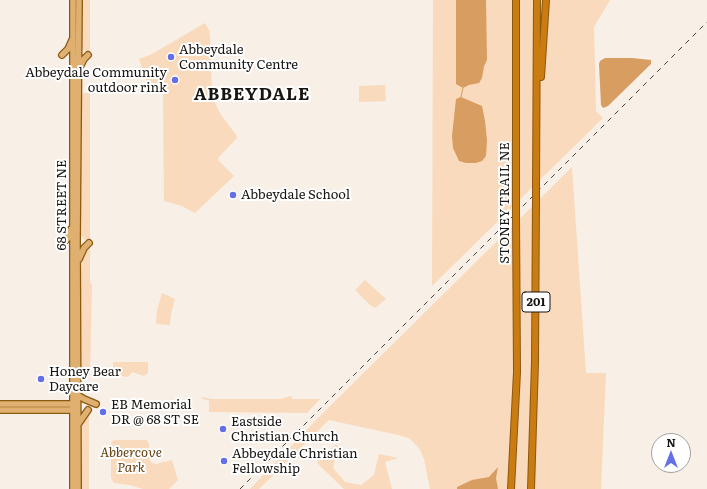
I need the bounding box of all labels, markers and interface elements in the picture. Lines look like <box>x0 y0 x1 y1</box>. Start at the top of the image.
place label: Abbeydale Community Centre <box>179 42 298 73</box>
marker: Abbeydale Community Centre <box>166 52 176 62</box>
place label: Abbeydale Community outdoor rink <box>25 65 167 96</box>
marker: Abbeydale Community outdoor rink <box>170 75 180 85</box>
district label: ABBEYDALE <box>194 85 310 105</box>
street label: STONEY TRAIL NE <box>497 142 513 264</box>
street label: 68 STREET NE <box>54 160 70 250</box>
place label: Abbeydale School <box>241 187 350 203</box>
marker: Abbeydale School <box>228 190 238 200</box>
road number: 201 <box>522 292 550 312</box>
place label: Honey Bear Daycare <box>49 364 121 395</box>
marker: Honey Bear Daycare <box>36 374 46 384</box>
place label: EB Memorial DR @ 68 ST SE <box>111 397 199 428</box>
marker: EB Memorial DR @ 68 ST SE <box>98 407 108 417</box>
place label: Eastside Christian Church <box>231 414 339 445</box>
marker: Eastside Christian Church <box>218 424 228 434</box>
north arrow <box>651 433 691 473</box>
text: N <box>666 434 676 450</box>
park label: Abbercove Park <box>100 445 162 476</box>
place label: Abbeydale Christian Fellowship <box>232 446 358 477</box>
marker: Abbeydale Christian Fellowship <box>219 456 229 466</box>

